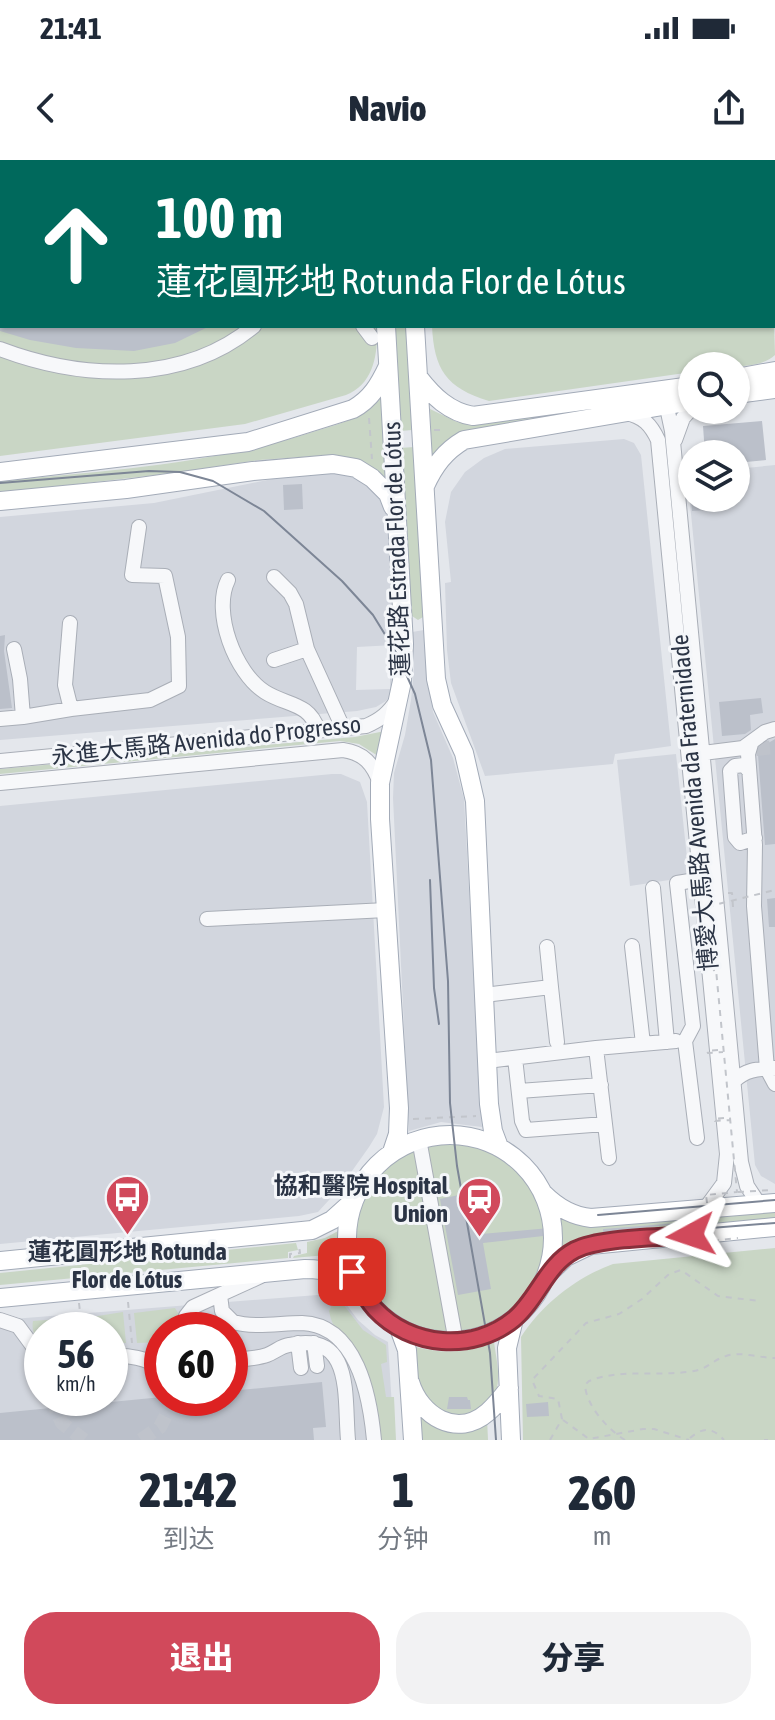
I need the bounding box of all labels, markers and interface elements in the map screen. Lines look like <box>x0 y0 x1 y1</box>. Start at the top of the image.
text: 21:41 <box>40 11 102 45</box>
icon: back <box>24 86 68 130</box>
icon: share <box>707 86 751 130</box>
text: Navio <box>348 87 427 129</box>
text: 100 m <box>156 186 283 250</box>
icon: ahead <box>24 192 128 296</box>
text: 蓮花圓形地 Rotunda Flor de Lótus <box>156 260 626 302</box>
map controls <box>678 352 750 512</box>
button: search <box>678 352 750 424</box>
street label: 蓮花路 Estrada Flor de Lótus <box>378 421 414 677</box>
button: layers <box>678 440 750 512</box>
street label: 博愛大馬路 Avenida da Fraternidade <box>666 633 722 973</box>
street label: 永進大馬路 Avenida do Progresso <box>50 710 362 770</box>
place label: 協和醫院 Hospital Union <box>274 1172 449 1227</box>
bus stop icon: 蓮花圓形地 Rotunda Flor de Lótus <box>103 1173 151 1236</box>
station icon: 協和醫院 Hospital Union <box>455 1175 503 1238</box>
position arrow <box>649 1193 733 1277</box>
place label: 蓮花圓形地 Rotunda Flor de Lótus <box>27 1238 227 1293</box>
pin <box>318 1238 386 1306</box>
icon: arrive <box>330 1250 374 1294</box>
speed limit sign: 60 <box>144 1312 248 1416</box>
text: 56 <box>57 1331 95 1376</box>
text: km/h <box>56 1372 96 1395</box>
text: 21:42 <box>139 1462 238 1517</box>
text: 1 <box>392 1462 414 1517</box>
text: 260 <box>568 1465 636 1520</box>
text: m <box>593 1521 611 1551</box>
text: 到达 <box>163 1524 215 1554</box>
text: 分钟 <box>377 1524 429 1554</box>
button: 退出 <box>24 1612 380 1704</box>
button: 分享 <box>396 1612 751 1704</box>

